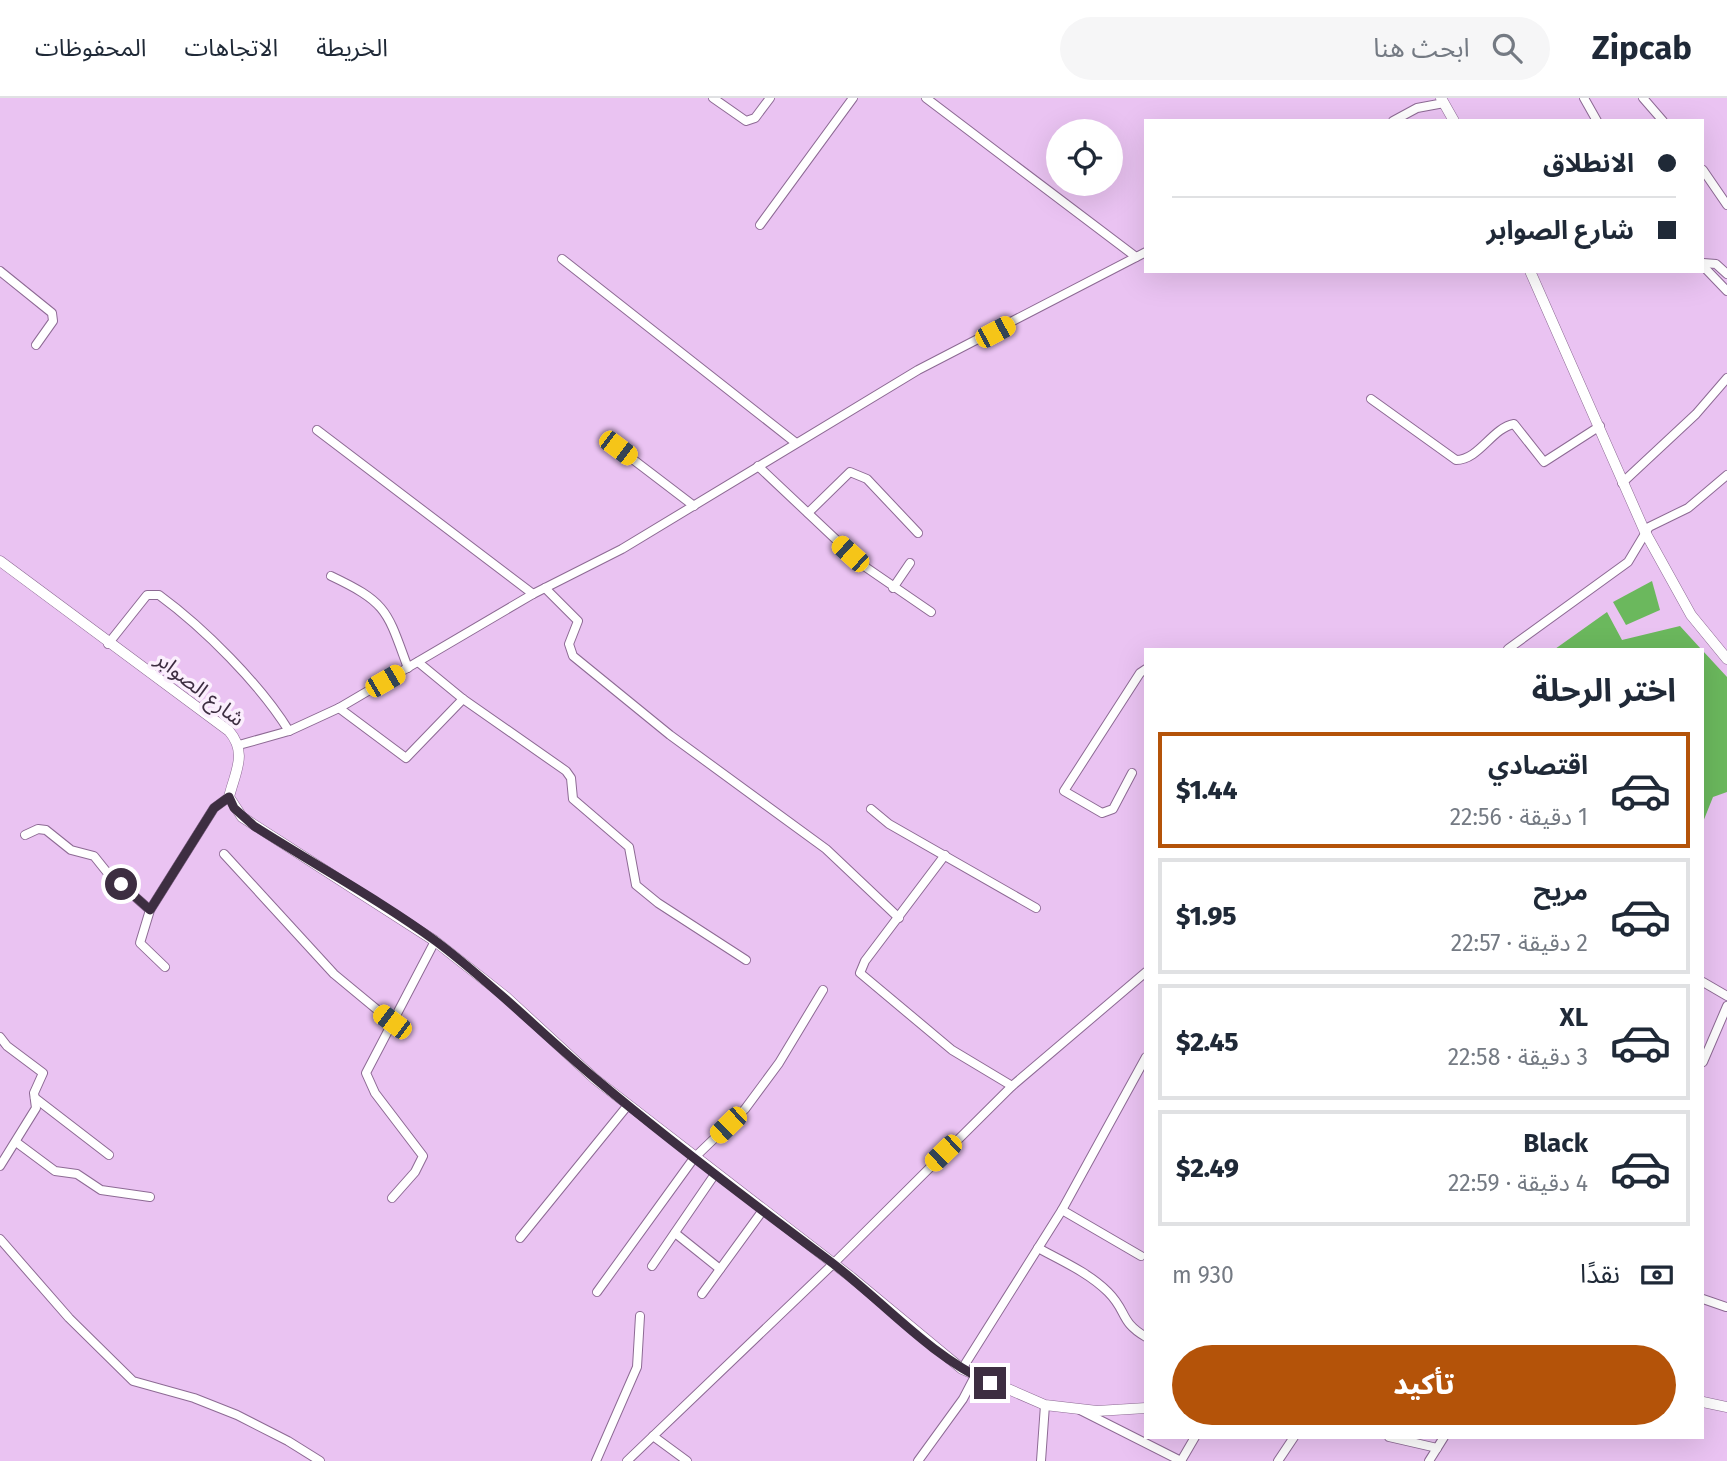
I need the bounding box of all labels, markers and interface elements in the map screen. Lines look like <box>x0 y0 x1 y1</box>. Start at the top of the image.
search box <box>1060 17 1550 80</box>
text: Zipcab <box>1592 28 1692 68</box>
icon: search <box>1488 29 1526 67</box>
text: ابحث هنا <box>1373 33 1470 64</box>
text: المحفوظات <box>35 34 146 62</box>
text: الاتجاهات <box>184 34 278 62</box>
text: الخريطة <box>316 34 388 62</box>
map controls <box>1046 119 1123 196</box>
button: locate <box>1046 119 1123 196</box>
text: الانطلاق <box>1543 148 1634 179</box>
text: شارع الصوابر <box>1487 215 1634 246</box>
car <box>972 313 1019 351</box>
car <box>595 427 642 469</box>
car <box>828 532 873 576</box>
street label: شارع الصوابر <box>148 646 250 733</box>
car <box>362 661 409 701</box>
text: اختر الرحلة <box>1532 671 1676 709</box>
text: اقتصادي <box>1488 750 1588 781</box>
icon: car <box>1609 759 1672 822</box>
text: $1.44 <box>1176 775 1237 806</box>
text: 1 دقيقة · 22:56 <box>1450 803 1588 831</box>
route start <box>105 868 137 900</box>
text: مريح <box>1533 876 1588 907</box>
icon: car <box>1609 885 1672 948</box>
text: $1.95 <box>1176 901 1236 932</box>
text: 2 دقيقة · 22:57 <box>1451 929 1588 957</box>
car <box>369 1001 416 1043</box>
text: XL <box>1560 1002 1588 1033</box>
icon: car <box>1609 1011 1672 1074</box>
text: $2.45 <box>1176 1027 1238 1058</box>
text: 3 دقيقة · 22:58 <box>1448 1043 1588 1071</box>
car <box>706 1103 751 1147</box>
text: Black <box>1523 1128 1588 1159</box>
car <box>921 1131 966 1175</box>
icon: car <box>1609 1137 1672 1200</box>
text: $2.49 <box>1176 1153 1239 1184</box>
text: 4 دقيقة · 22:59 <box>1448 1169 1588 1197</box>
icon: cash <box>1638 1256 1676 1294</box>
text: نقدًا <box>1580 1259 1620 1290</box>
text: 930 m <box>1172 1261 1234 1289</box>
button: تأكيد <box>1172 1345 1676 1425</box>
route end <box>974 1367 1006 1399</box>

